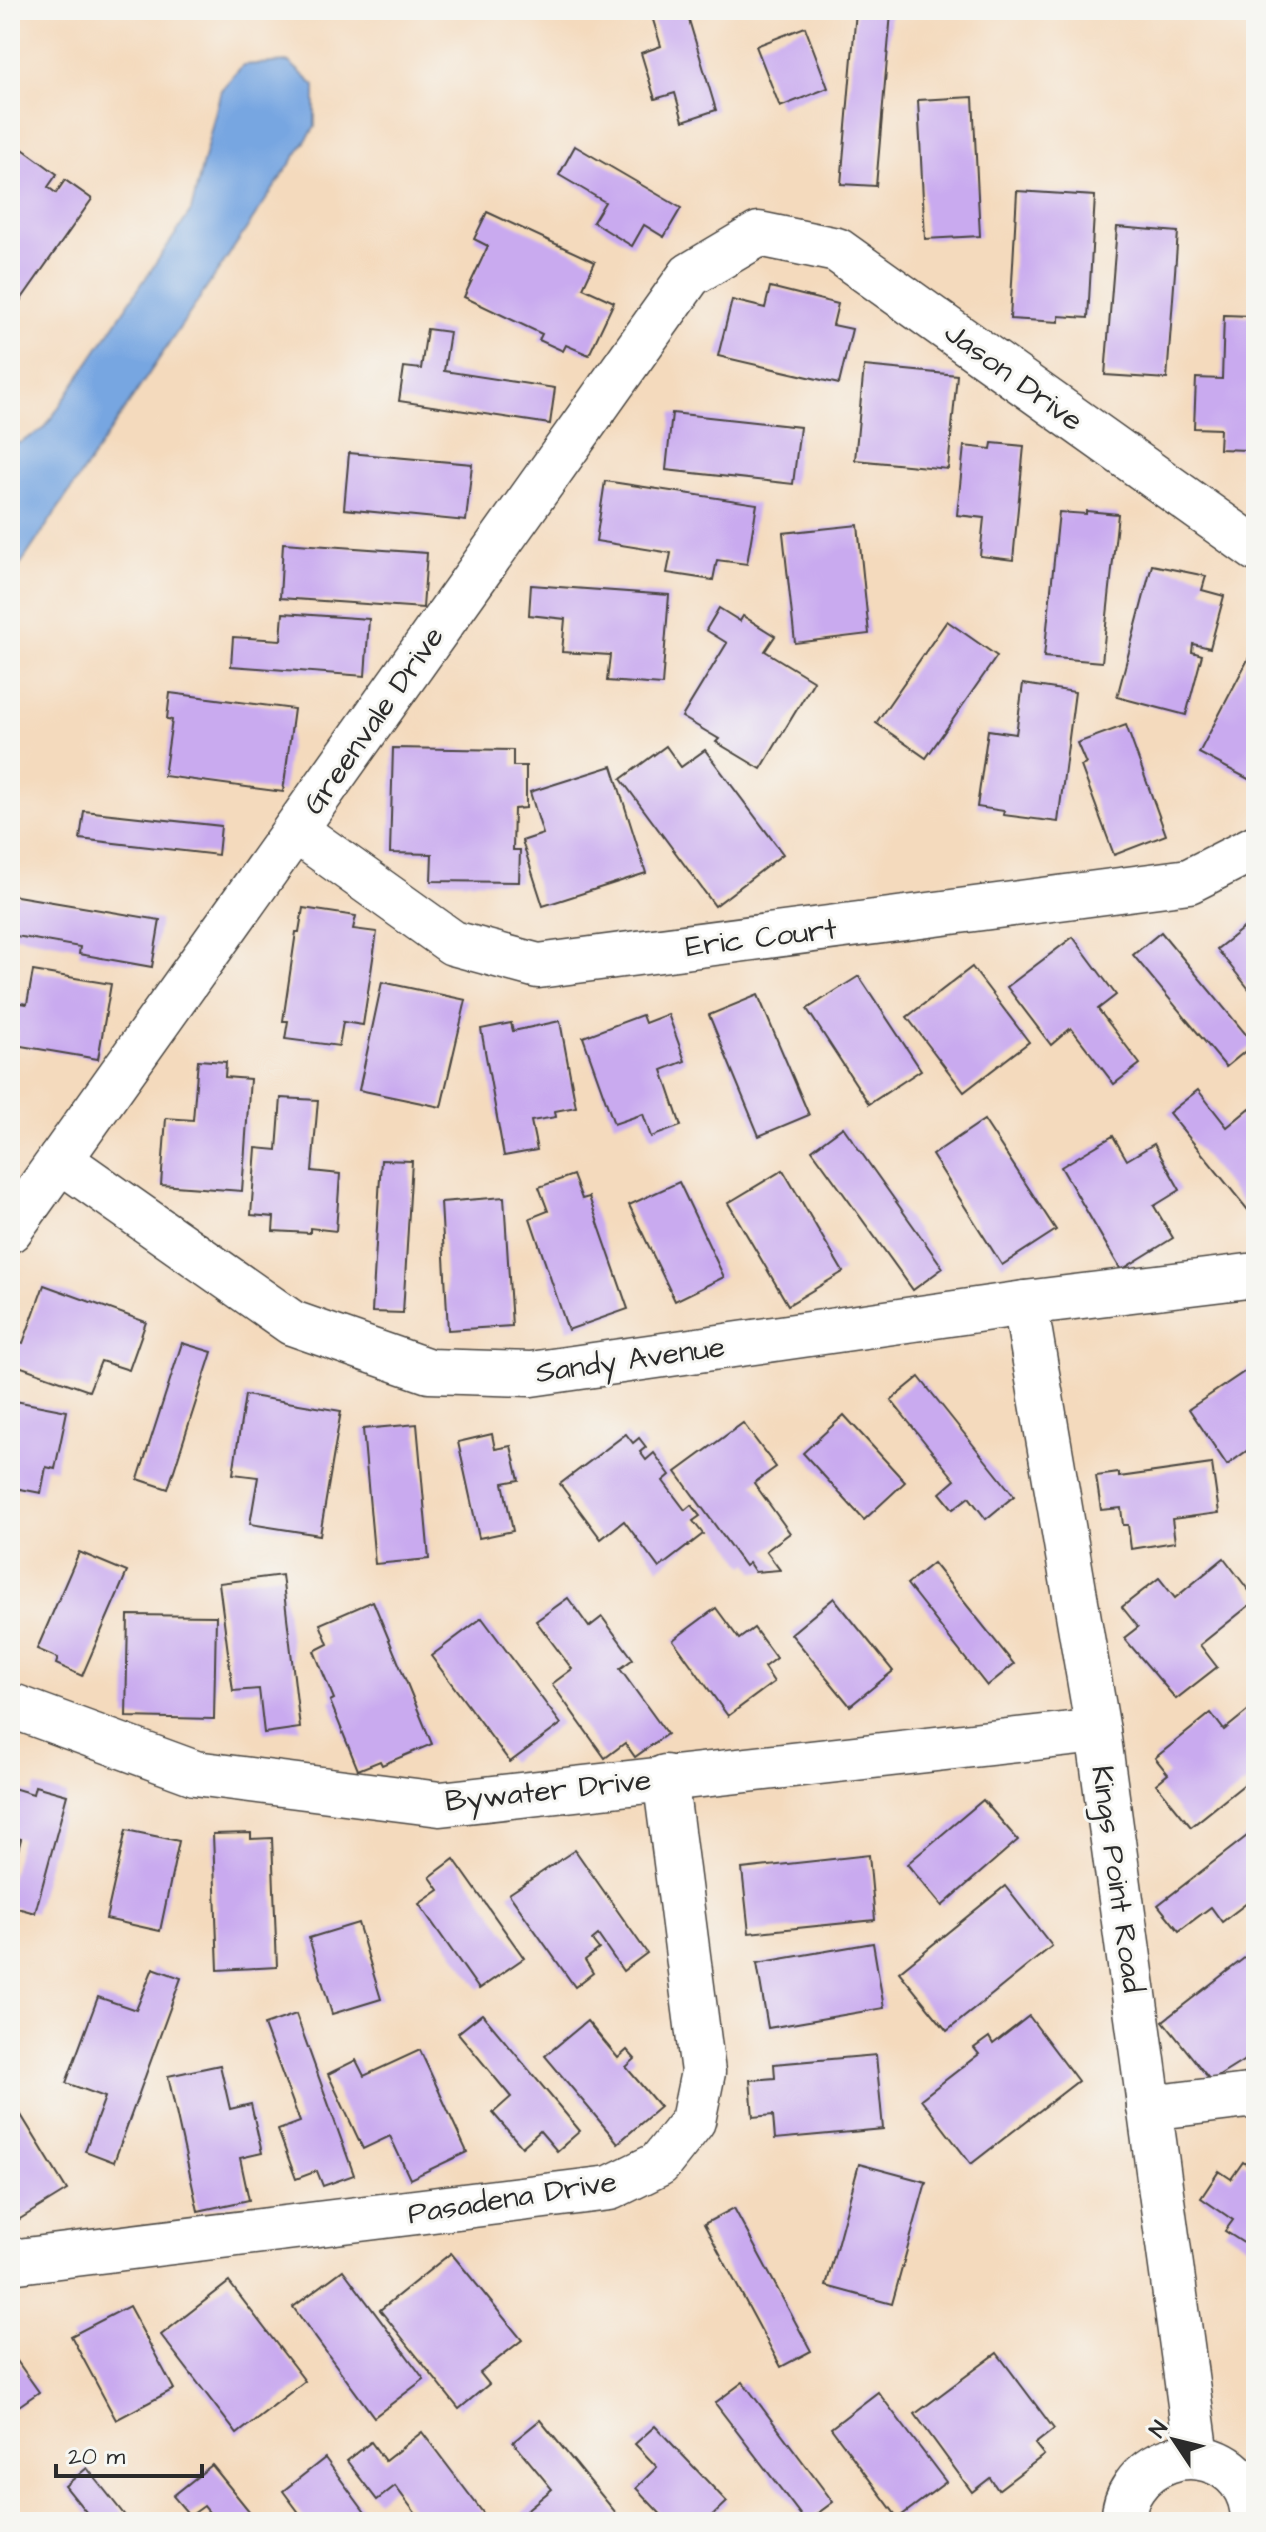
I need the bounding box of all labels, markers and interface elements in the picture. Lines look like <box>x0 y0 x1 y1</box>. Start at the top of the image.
street label: Jason Drive <box>935 312 1091 442</box>
street label: Greenvale Drive <box>293 618 454 823</box>
street label: Eric Court <box>683 908 839 968</box>
street label: Sandy Avenue <box>533 1326 728 1395</box>
street label: Bywater Drive <box>443 1759 653 1824</box>
street label: Kings Point Road <box>1079 1763 1154 1996</box>
street label: Pasadena Drive <box>405 2161 620 2235</box>
north arrow <box>1134 2400 1214 2480</box>
text: N <box>1142 2415 1176 2444</box>
scale bar <box>56 2428 202 2478</box>
text: 20 m <box>68 2440 125 2474</box>

